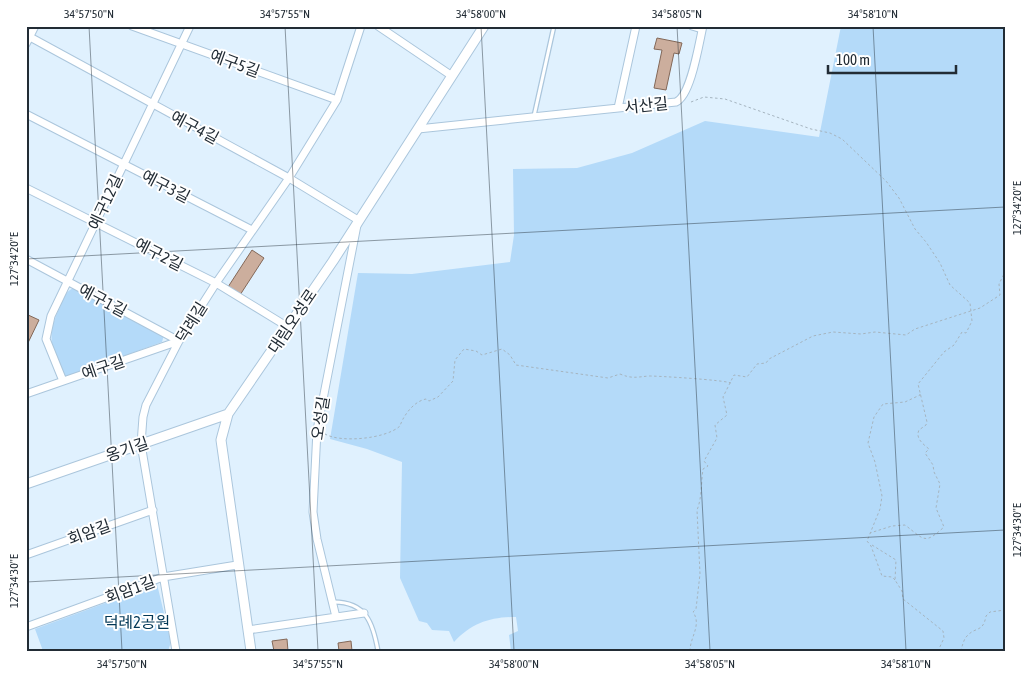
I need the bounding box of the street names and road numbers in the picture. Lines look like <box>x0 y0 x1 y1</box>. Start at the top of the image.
street label: 예구5길 <box>208 46 262 80</box>
street label: 서산길 <box>623 94 669 116</box>
street label: 예구4길 <box>168 107 222 147</box>
street label: 예구3길 <box>139 166 193 206</box>
street label: 예구12길 <box>84 171 126 233</box>
street label: 예구2길 <box>132 234 186 274</box>
street label: 예구1길 <box>76 280 130 320</box>
street label: 대림오성로 <box>264 285 320 357</box>
street label: 덕례길 <box>172 299 210 345</box>
street label: 예구길 <box>79 351 127 383</box>
street label: 오성길 <box>308 395 332 441</box>
street label: 옹기길 <box>103 433 151 465</box>
street label: 회암길 <box>65 516 113 548</box>
street label: 회암1길 <box>103 572 157 606</box>

